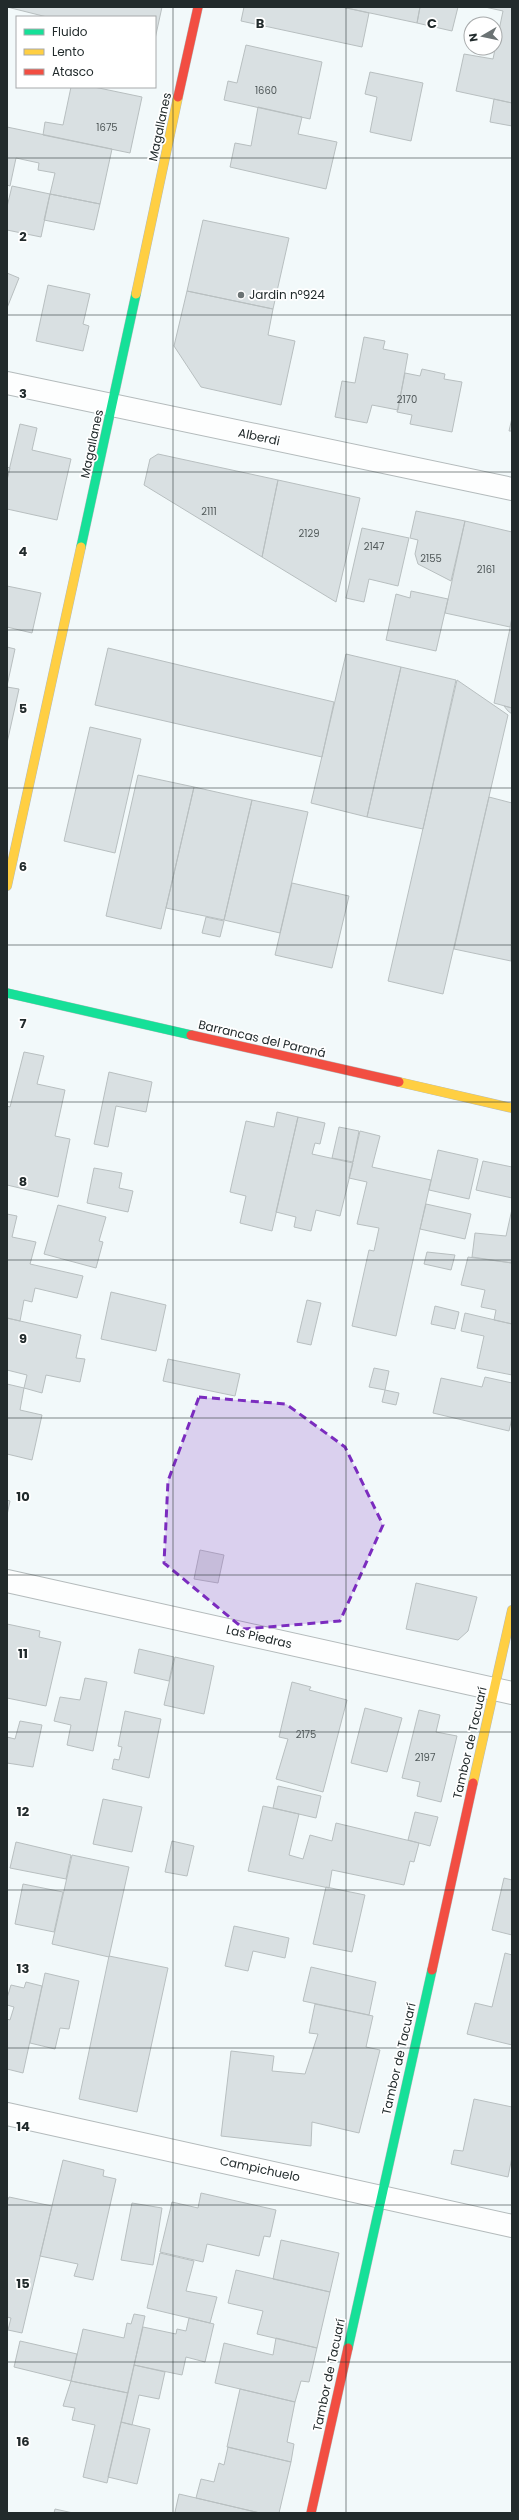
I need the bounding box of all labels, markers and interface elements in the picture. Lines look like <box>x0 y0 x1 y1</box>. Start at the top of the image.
text: B <box>256 14 265 33</box>
text: C <box>427 14 437 33</box>
legend <box>16 16 156 88</box>
north arrow <box>463 16 503 56</box>
text: Fluido <box>52 23 88 40</box>
text: N <box>465 32 482 43</box>
text: Lento <box>52 43 85 60</box>
text: Atasco <box>52 63 94 80</box>
house number: 1660 <box>255 83 277 98</box>
street label: Magallanes <box>144 91 175 163</box>
house number: 1675 <box>96 120 118 135</box>
text: 2 <box>19 227 27 246</box>
place label: Jardin nº924 <box>249 286 325 303</box>
marker: Jardin nº924 <box>236 290 246 300</box>
text: 3 <box>19 384 27 403</box>
house number: 2170 <box>397 392 417 407</box>
street label: Magallanes <box>76 408 107 480</box>
street label: Alberdi <box>237 424 282 449</box>
house number: 2111 <box>201 504 217 519</box>
house number: 2129 <box>299 526 320 541</box>
house number: 2147 <box>364 539 385 554</box>
text: 4 <box>19 542 28 561</box>
house number: 2155 <box>420 551 442 566</box>
house number: 2161 <box>477 562 495 577</box>
text: 5 <box>19 699 27 718</box>
text: 6 <box>19 857 27 876</box>
text: 7 <box>20 1014 27 1033</box>
street label: Barrancas del Paraná <box>197 1016 327 1061</box>
text: 8 <box>19 1172 27 1191</box>
text: 9 <box>19 1329 27 1348</box>
text: 10 <box>16 1487 30 1506</box>
street label: Las Piedras <box>225 1621 294 1652</box>
text: 11 <box>18 1644 28 1663</box>
street label: Tambor de Tacuarí <box>448 1685 491 1800</box>
house number: 2175 <box>296 1727 316 1742</box>
house number: 2197 <box>415 1750 436 1765</box>
text: 12 <box>17 1802 30 1821</box>
text: 13 <box>17 1959 30 1978</box>
street label: Tambor de Tacuarí <box>377 2001 420 2116</box>
text: 14 <box>16 2117 30 2136</box>
street label: Campichuelo <box>218 2152 302 2185</box>
text: 15 <box>16 2274 30 2293</box>
street label: Tambor de Tacuarí <box>308 2317 349 2433</box>
text: 16 <box>16 2432 30 2451</box>

